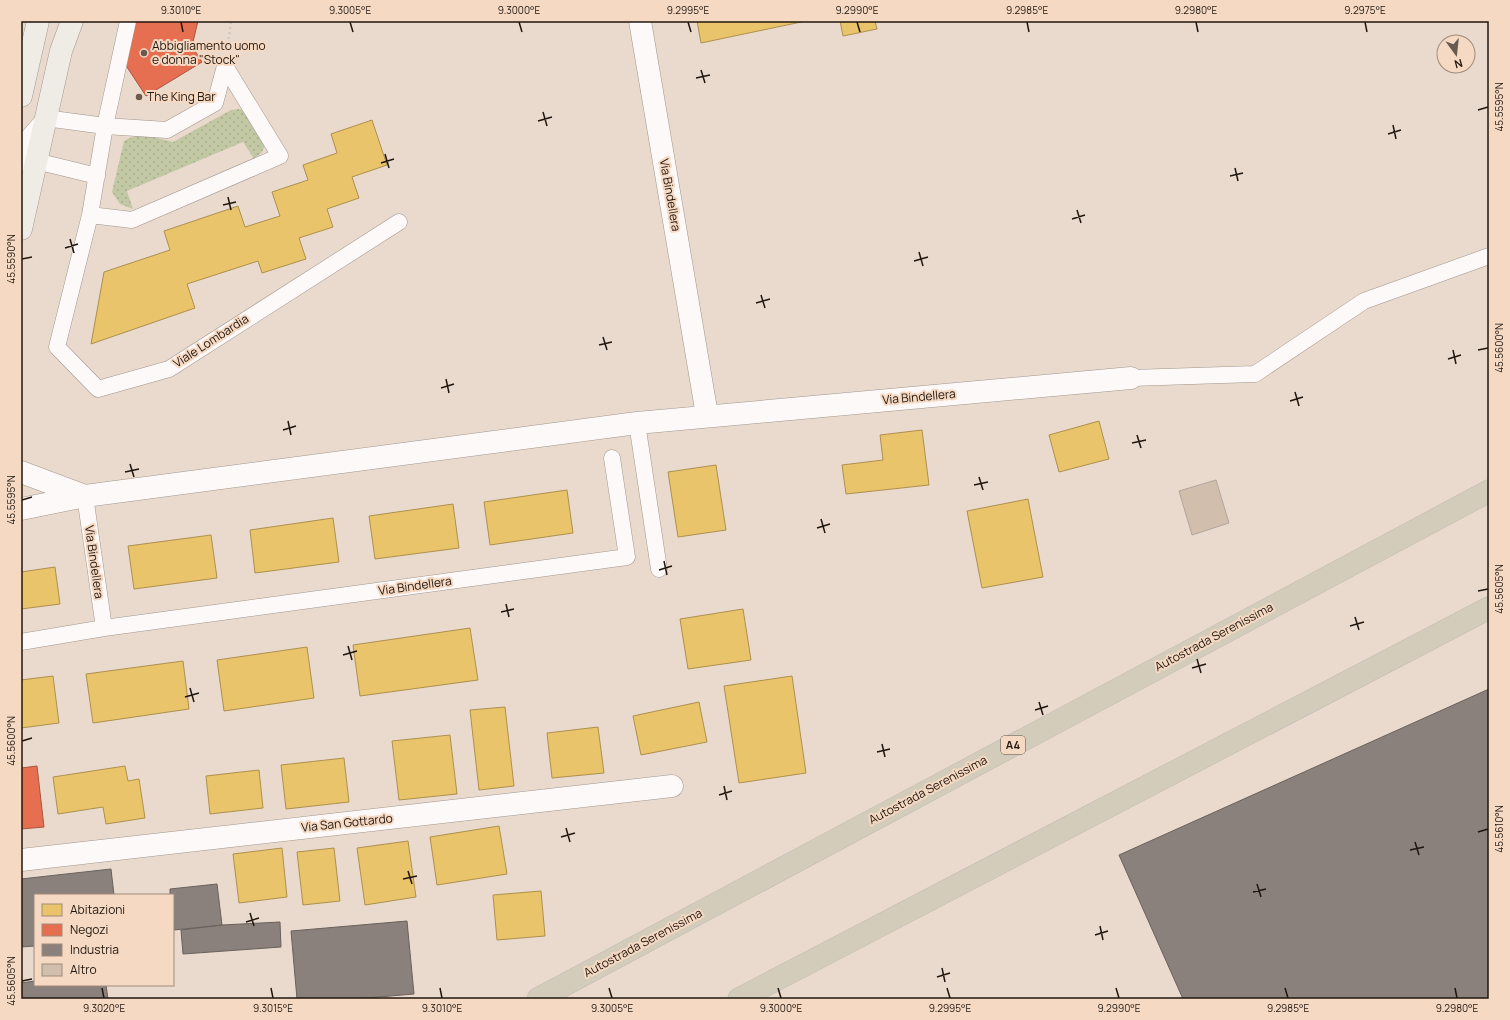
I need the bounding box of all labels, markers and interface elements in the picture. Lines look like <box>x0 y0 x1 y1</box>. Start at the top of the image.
text: 9.3010°E <box>161 3 201 17</box>
text: 9.3005°E <box>329 3 371 17</box>
text: 9.3000°E <box>498 3 541 17</box>
text: 9.2995°E <box>667 3 710 17</box>
text: 9.2990°E <box>836 3 879 17</box>
text: 9.2985°E <box>1006 3 1048 17</box>
text: 9.2980°E <box>1175 3 1218 17</box>
text: 9.2975°E <box>1344 3 1386 17</box>
north arrow <box>1436 34 1476 74</box>
place label: Abbigliamento uomo e donna "Stock" <box>152 37 266 68</box>
marker: Abbigliamento uomo e donna "Stock" <box>139 48 149 58</box>
text: N <box>1453 56 1464 72</box>
text: 45.5595°N <box>1492 82 1506 132</box>
place label: The King Bar <box>147 88 216 105</box>
marker: The King Bar <box>134 92 144 102</box>
street label: Via Bindellera <box>656 157 685 233</box>
text: 45.5590°N <box>4 234 18 284</box>
street label: Viale Lombardia <box>170 310 252 371</box>
text: 45.5600°N <box>1492 323 1506 373</box>
street label: Via Bindellera <box>882 385 956 408</box>
text: 45.5595°N <box>4 475 18 525</box>
street label: Via Bindellera <box>81 524 108 600</box>
text: 45.5605°N <box>1492 564 1506 614</box>
street label: Via Bindellera <box>377 572 453 599</box>
street label: Autostrada Serenissima <box>1152 598 1276 675</box>
text: 45.5600°N <box>4 716 18 766</box>
road number: A4 <box>1001 736 1025 754</box>
street label: Autostrada Serenissima <box>866 751 990 828</box>
text: 45.5610°N <box>1492 805 1506 853</box>
street label: Via San Gottardo <box>300 809 394 836</box>
legend <box>34 894 174 986</box>
text: Abitazioni <box>70 901 125 918</box>
street label: Autostrada Serenissima <box>581 904 705 981</box>
text: Negozi <box>70 921 108 938</box>
text: Industria <box>70 941 119 958</box>
text: 45.5605°N <box>4 956 18 1006</box>
text: Altro <box>70 961 97 978</box>
text: 9.3020°E <box>83 1001 125 1015</box>
text: 9.3015°E <box>253 1001 293 1015</box>
text: 9.3010°E <box>422 1001 462 1015</box>
text: 9.3005°E <box>591 1001 633 1015</box>
text: 9.3000°E <box>760 1001 803 1015</box>
text: 9.2995°E <box>929 1001 972 1015</box>
text: 9.2990°E <box>1098 1001 1141 1015</box>
text: 9.2985°E <box>1267 1001 1309 1015</box>
text: 9.2980°E <box>1436 1001 1479 1015</box>

